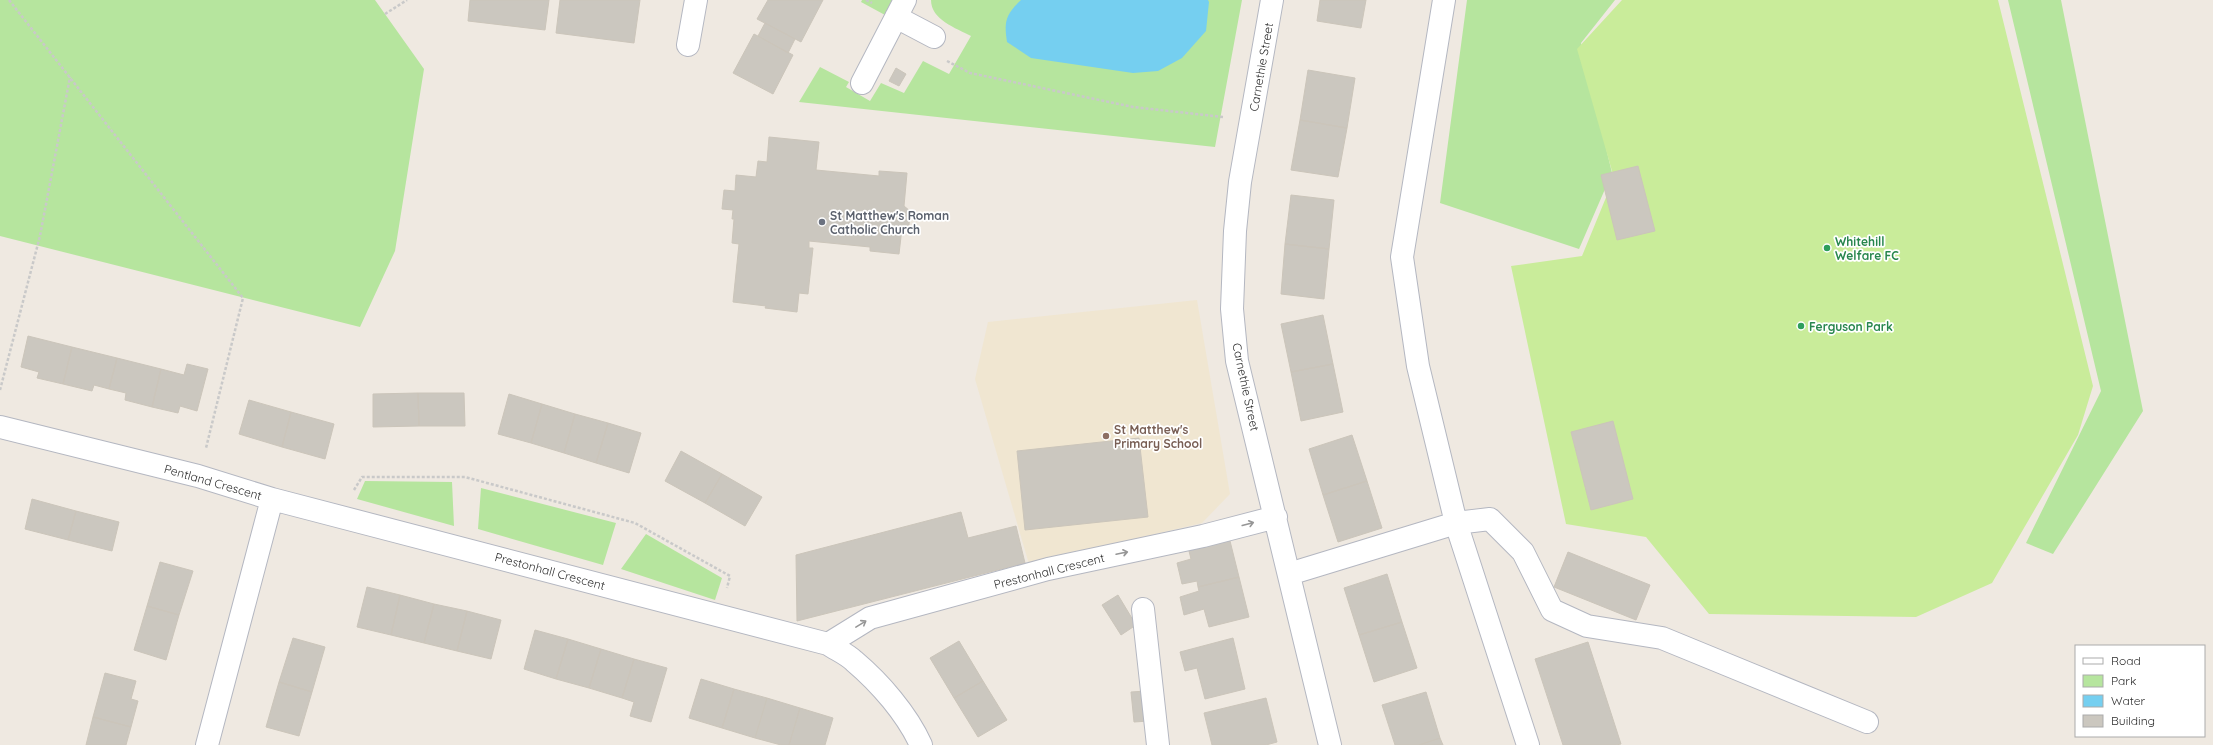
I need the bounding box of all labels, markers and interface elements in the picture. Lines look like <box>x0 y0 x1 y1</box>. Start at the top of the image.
street label: Carnethie Street <box>1246 22 1276 112</box>
place label: St Matthew's Roman Catholic Church <box>830 208 949 237</box>
marker: St Matthew's Roman Catholic Church <box>817 217 827 227</box>
place label: Whitehill Welfare FC <box>1835 234 1899 263</box>
marker: Whitehill Welfare FC <box>1822 243 1832 253</box>
place label: Ferguson Park <box>1809 319 1893 334</box>
marker: Ferguson Park <box>1796 321 1806 331</box>
street label: Carnethie Street <box>1229 342 1263 432</box>
place label: St Matthew's Primary School <box>1114 422 1202 451</box>
marker: St Matthew's Primary School <box>1101 431 1111 441</box>
street label: Pentland Crescent <box>162 461 264 503</box>
one-way arrow <box>1241 519 1254 527</box>
street label: Prestonhall Crescent <box>493 549 607 593</box>
one-way arrow <box>1115 549 1128 557</box>
street label: Prestonhall Crescent <box>992 550 1106 592</box>
one-way arrow <box>855 619 867 627</box>
legend <box>2075 645 2205 737</box>
text: Road <box>2111 653 2141 668</box>
text: Park <box>2111 673 2136 688</box>
text: Water <box>2111 693 2146 708</box>
text: Building <box>2111 713 2155 728</box>

